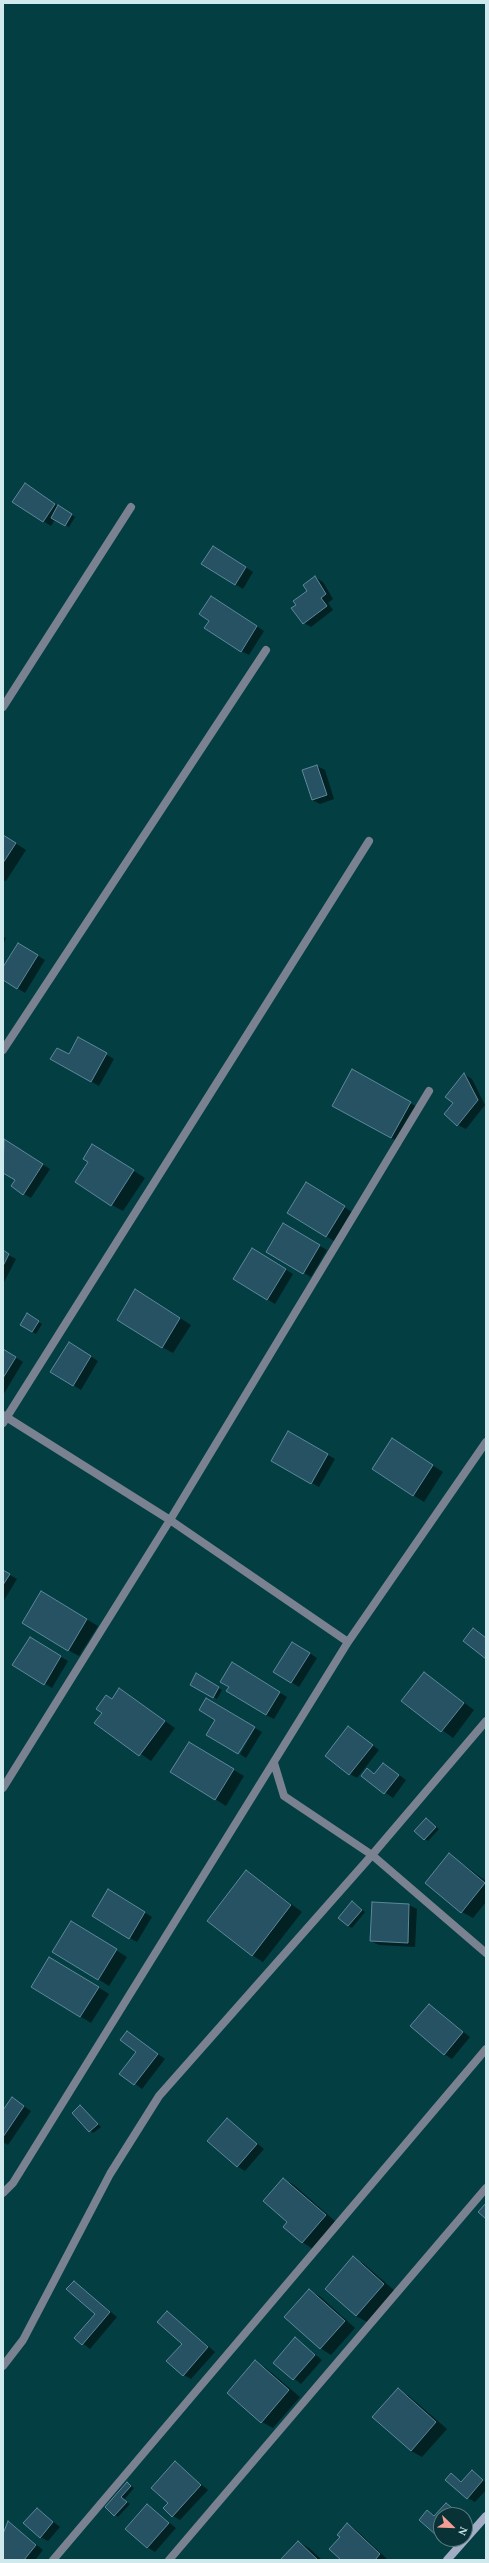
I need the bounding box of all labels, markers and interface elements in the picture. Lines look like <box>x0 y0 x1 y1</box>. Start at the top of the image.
north arrow <box>433 2507 473 2547</box>
text: N <box>456 2525 470 2537</box>

